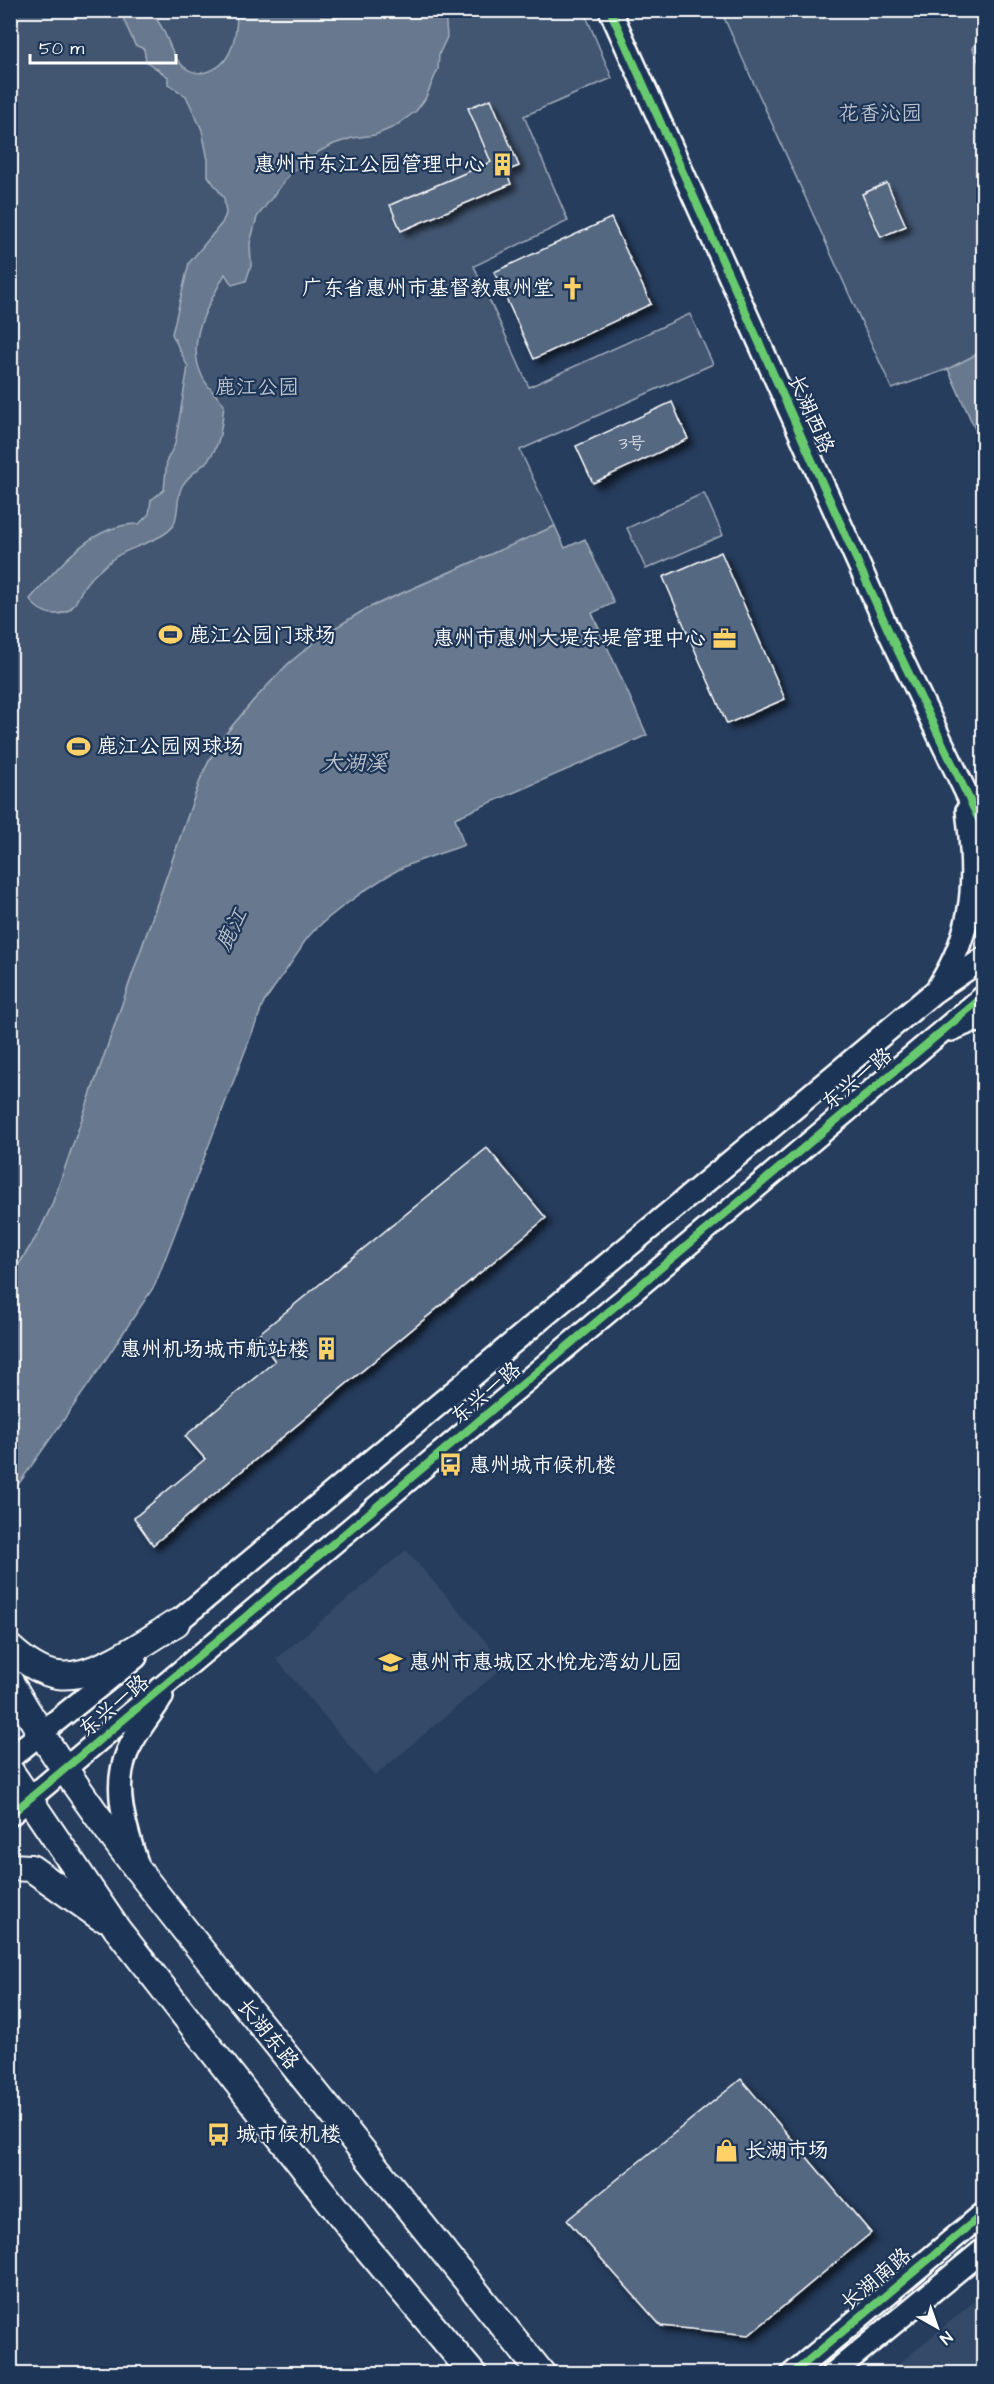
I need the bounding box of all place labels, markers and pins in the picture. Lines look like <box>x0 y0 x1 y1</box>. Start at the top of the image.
place label: 惠州市东江公园管理中心 <box>254 150 485 179</box>
building icon: 惠州市东江公园管理中心 <box>490 151 516 177</box>
place label: 广东省惠州市基督教惠州堂 <box>302 274 554 303</box>
church icon: 广东省惠州市基督教惠州堂 <box>559 275 585 301</box>
place label: 鹿江公园门球场 <box>189 621 336 650</box>
sports icon: 鹿江公园门球场 <box>158 622 184 648</box>
place label: 惠州市惠州大堤东堤管理中心 <box>433 624 706 653</box>
office icon: 惠州市惠州大堤东堤管理中心 <box>711 625 737 651</box>
place label: 鹿江公园网球场 <box>97 732 244 761</box>
sports icon: 鹿江公园网球场 <box>66 733 92 759</box>
place label: 惠州机场城市航站楼 <box>120 1335 309 1364</box>
building icon: 惠州机场城市航站楼 <box>314 1336 340 1362</box>
place label: 惠州城市候机楼 <box>469 1451 616 1480</box>
bus stop icon: 惠州城市候机楼 <box>438 1452 464 1478</box>
place label: 惠州市惠城区水悦龙湾幼儿园 <box>409 1648 682 1677</box>
school or university icon: 惠州市惠城区水悦龙湾幼儿园 <box>378 1649 404 1675</box>
place label: 城市候机楼 <box>236 2120 341 2149</box>
bus stop icon: 城市候机楼 <box>205 2121 231 2147</box>
place label: 长湖市场 <box>745 2136 829 2165</box>
shop icon: 长湖市场 <box>714 2137 740 2163</box>

